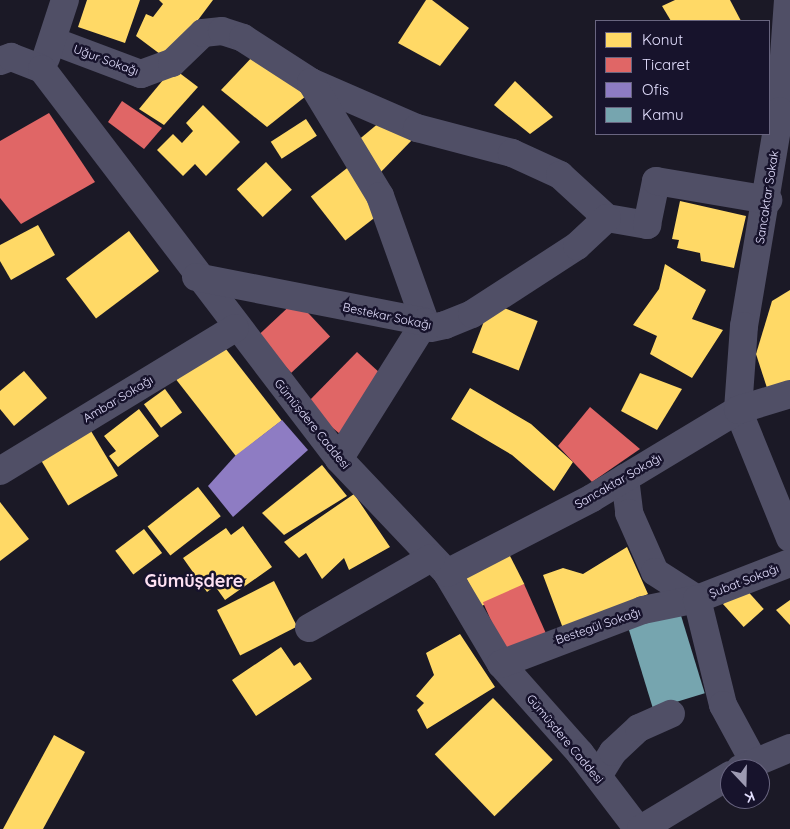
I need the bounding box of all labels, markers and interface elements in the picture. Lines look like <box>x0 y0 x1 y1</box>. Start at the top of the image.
legend <box>595 20 770 135</box>
text: Konut <box>642 30 683 49</box>
street label: Uğur Sokağı <box>71 42 141 78</box>
text: Ticaret <box>642 55 690 74</box>
text: Ofis <box>642 80 669 99</box>
text: Kamu <box>642 105 683 124</box>
street label: Sancaktar Sokak <box>753 149 781 245</box>
street label: Bestekar Sokağı <box>341 300 433 332</box>
street label: Ambar Sokağı <box>81 373 155 425</box>
street label: Gümüşdere Caddesi <box>271 376 353 472</box>
street label: Sancaktar Sokağı <box>572 450 664 512</box>
street label: Şubat Sokağı <box>707 561 781 601</box>
district label: Gümüşdere <box>145 570 243 592</box>
street label: Bestegül Sokağı <box>554 605 642 647</box>
street label: Gümüşdere Caddesi <box>524 692 606 786</box>
north arrow <box>720 759 770 809</box>
text: K <box>743 787 758 807</box>

